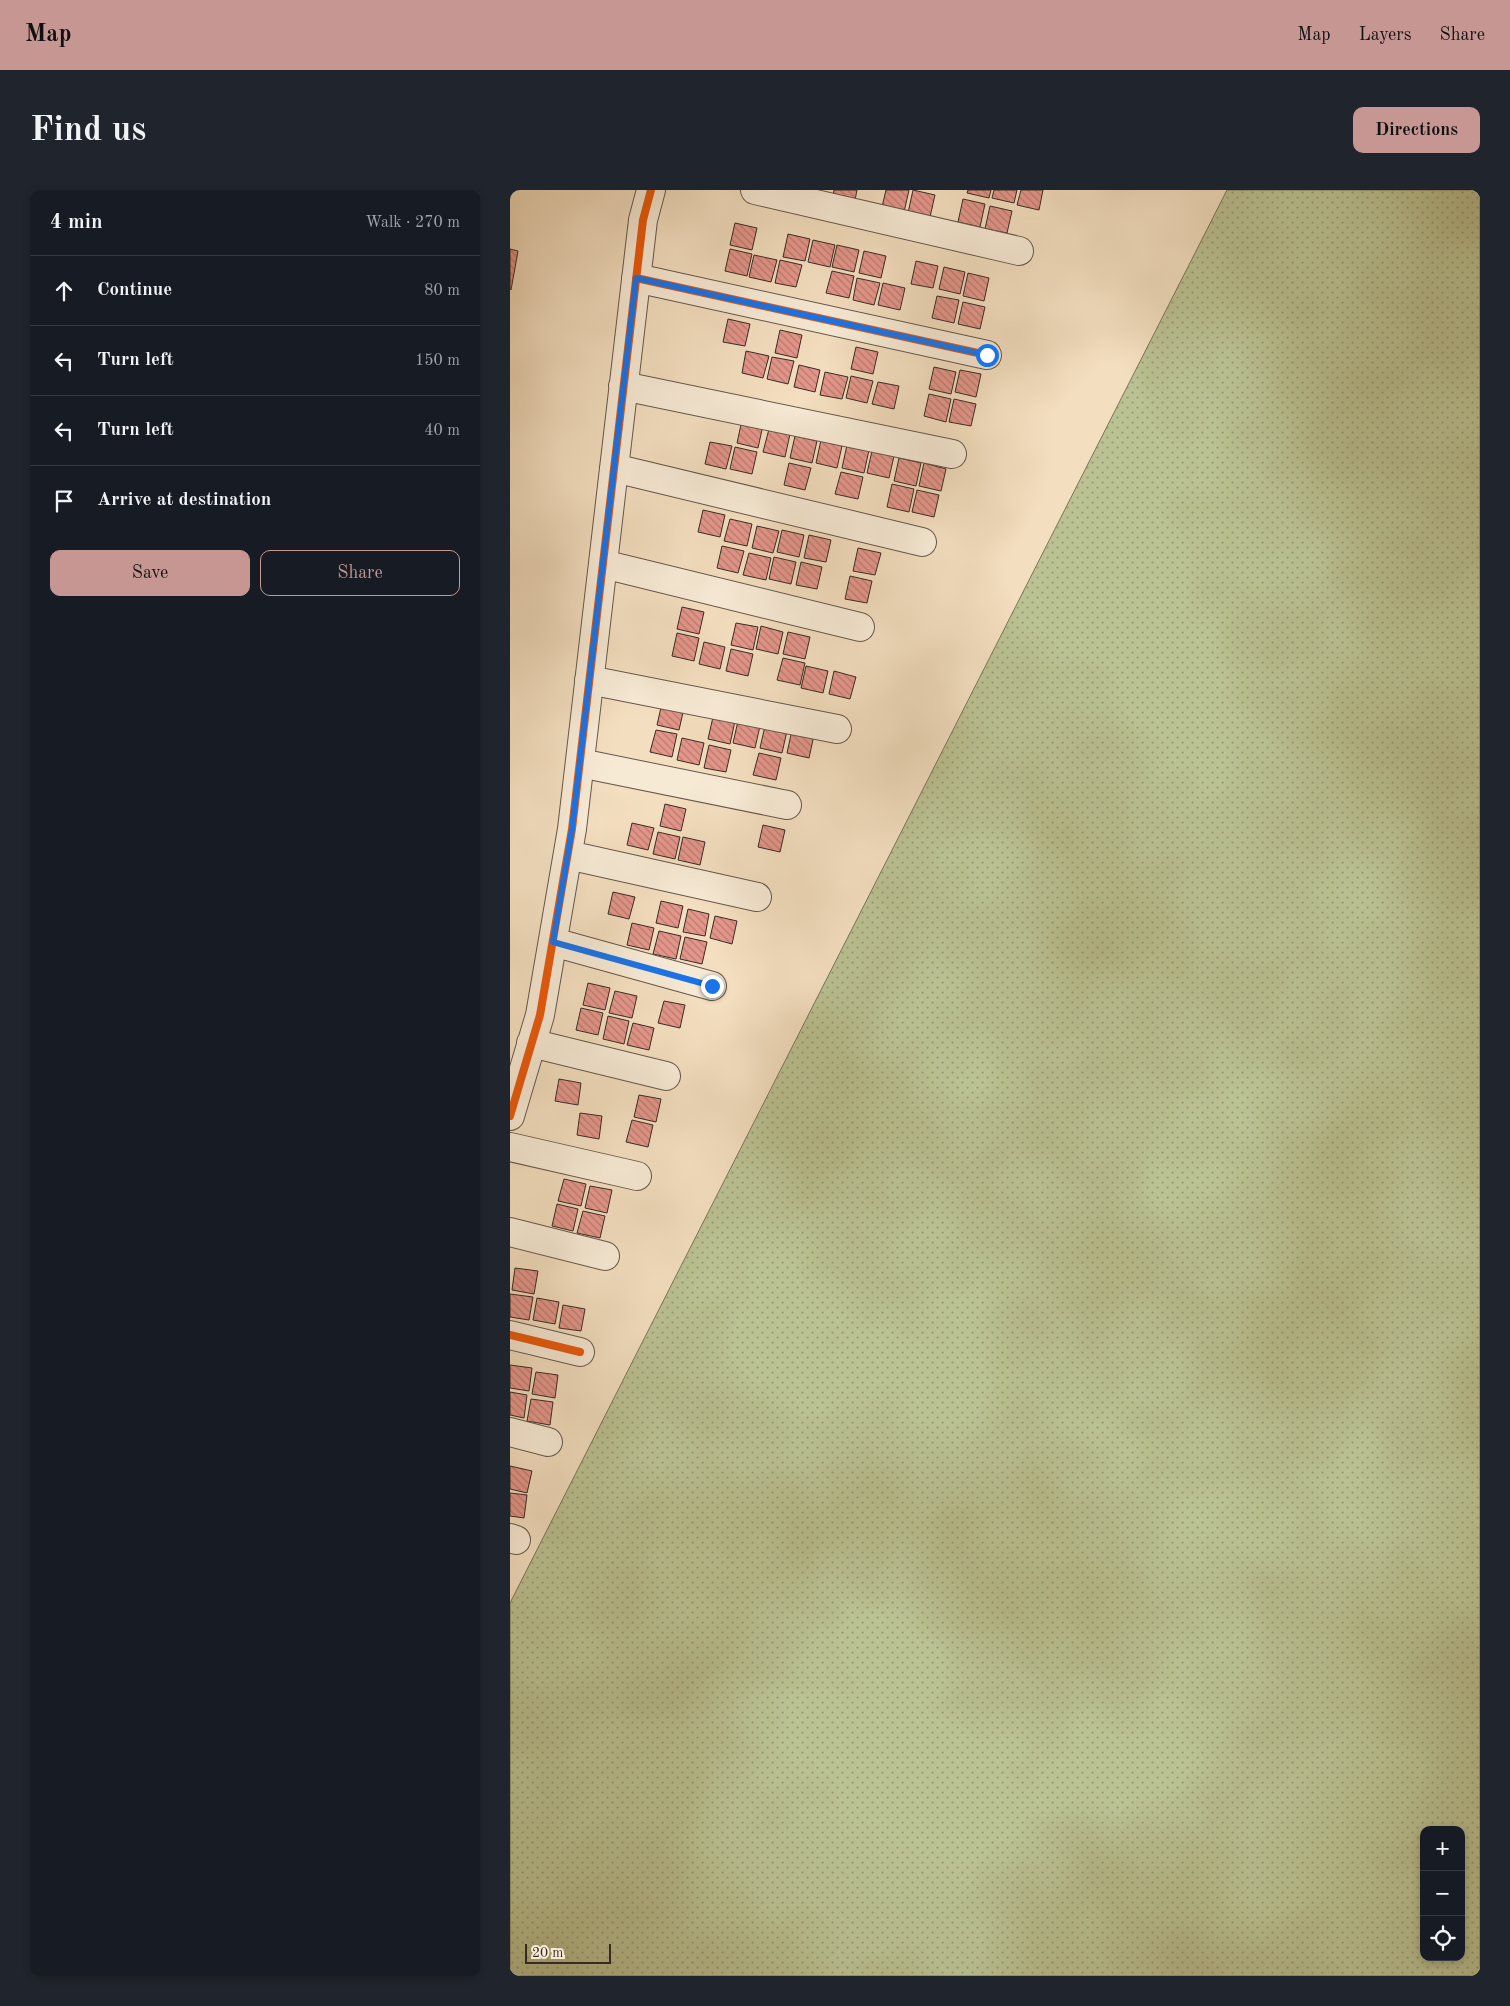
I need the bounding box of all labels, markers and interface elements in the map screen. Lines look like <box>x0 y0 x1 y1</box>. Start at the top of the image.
text: Map <box>25 23 72 47</box>
text: Map <box>1297 26 1331 44</box>
text: Layers <box>1359 26 1411 44</box>
text: Share <box>1439 26 1485 44</box>
button: Directions <box>1353 107 1480 153</box>
text: Find us <box>30 113 146 148</box>
text: 4 min <box>50 212 103 233</box>
text: Walk · 270 m <box>365 215 460 231</box>
icon: ahead <box>50 277 78 305</box>
text: Continue <box>97 281 172 300</box>
text: 80 m <box>424 283 460 299</box>
route start <box>976 344 999 367</box>
icon: left <box>50 347 78 375</box>
text: Turn left <box>97 351 174 370</box>
text: 150 m <box>415 353 460 369</box>
icon: left <box>50 417 78 445</box>
text: Turn left <box>97 421 174 440</box>
text: 40 m <box>424 423 460 439</box>
icon: arrive <box>50 487 78 515</box>
text: Arrive at destination <box>97 491 271 510</box>
button: Save <box>50 550 250 596</box>
button: Share <box>260 550 460 596</box>
route end <box>701 975 724 998</box>
map controls <box>1420 1826 1465 1961</box>
button: + <box>1420 1826 1465 1871</box>
button: − <box>1420 1871 1465 1916</box>
button: locate <box>1420 1916 1465 1961</box>
scale bar <box>525 1941 611 1964</box>
text: 20 m <box>532 1946 563 1960</box>

